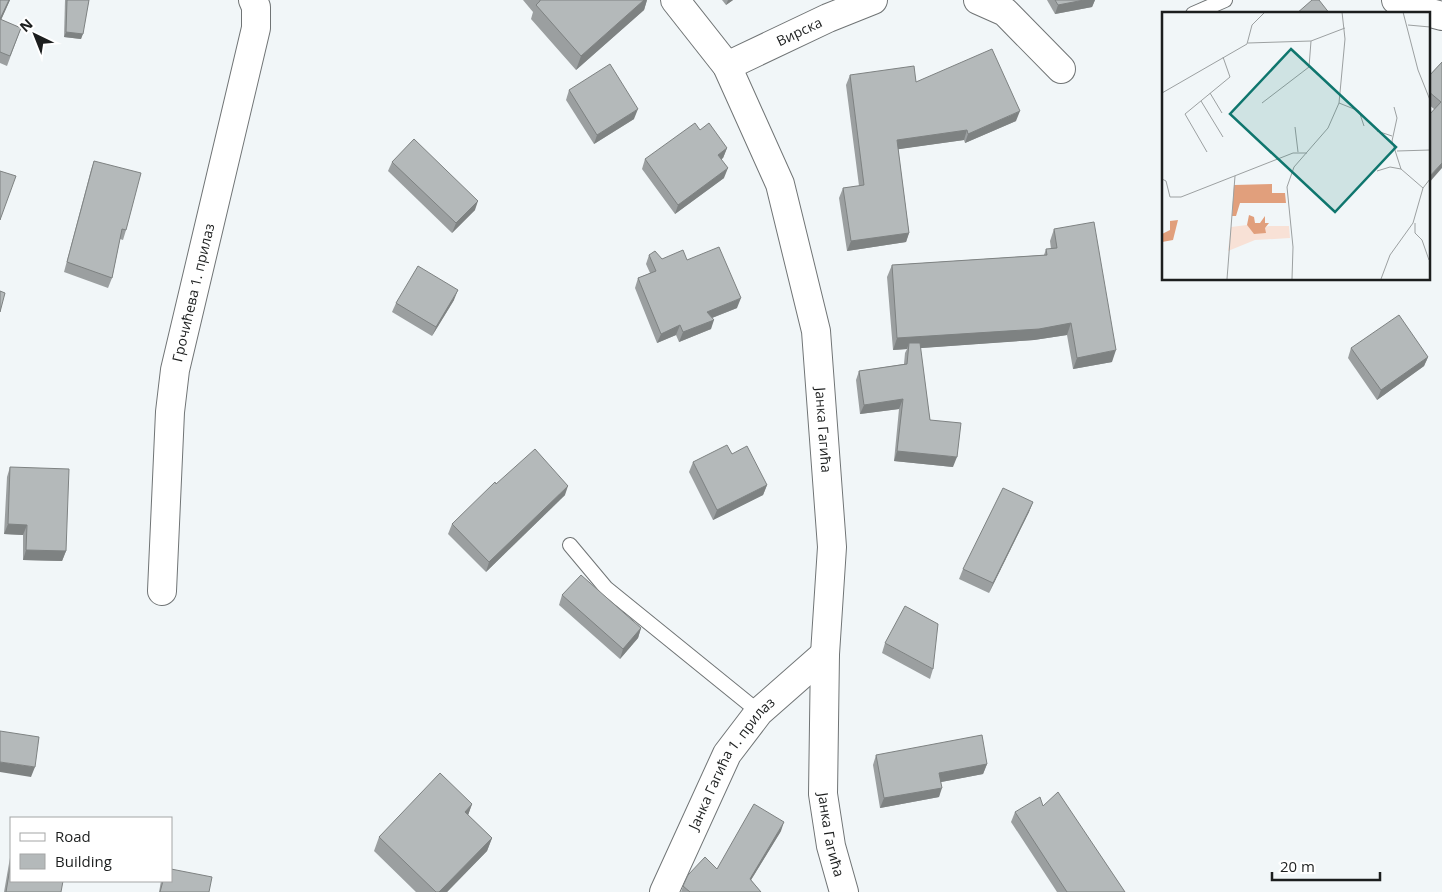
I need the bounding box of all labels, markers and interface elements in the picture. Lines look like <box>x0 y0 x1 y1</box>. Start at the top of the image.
north arrow <box>10 10 60 60</box>
street label: Вирска <box>773 12 825 50</box>
inset map <box>1162 12 1430 280</box>
text: N <box>15 14 36 36</box>
street label: Грочићева 1. прилаз <box>167 221 218 364</box>
street label: Јанка Гагића <box>811 385 836 473</box>
street label: Јанка Гагића 1. прилаз <box>683 692 779 834</box>
street label: Јанка Гагића <box>814 789 849 879</box>
legend <box>10 817 172 882</box>
text: Road <box>55 826 91 846</box>
scale bar <box>1272 850 1380 882</box>
text: Building <box>55 851 112 871</box>
text: 20 m <box>1280 856 1315 876</box>

